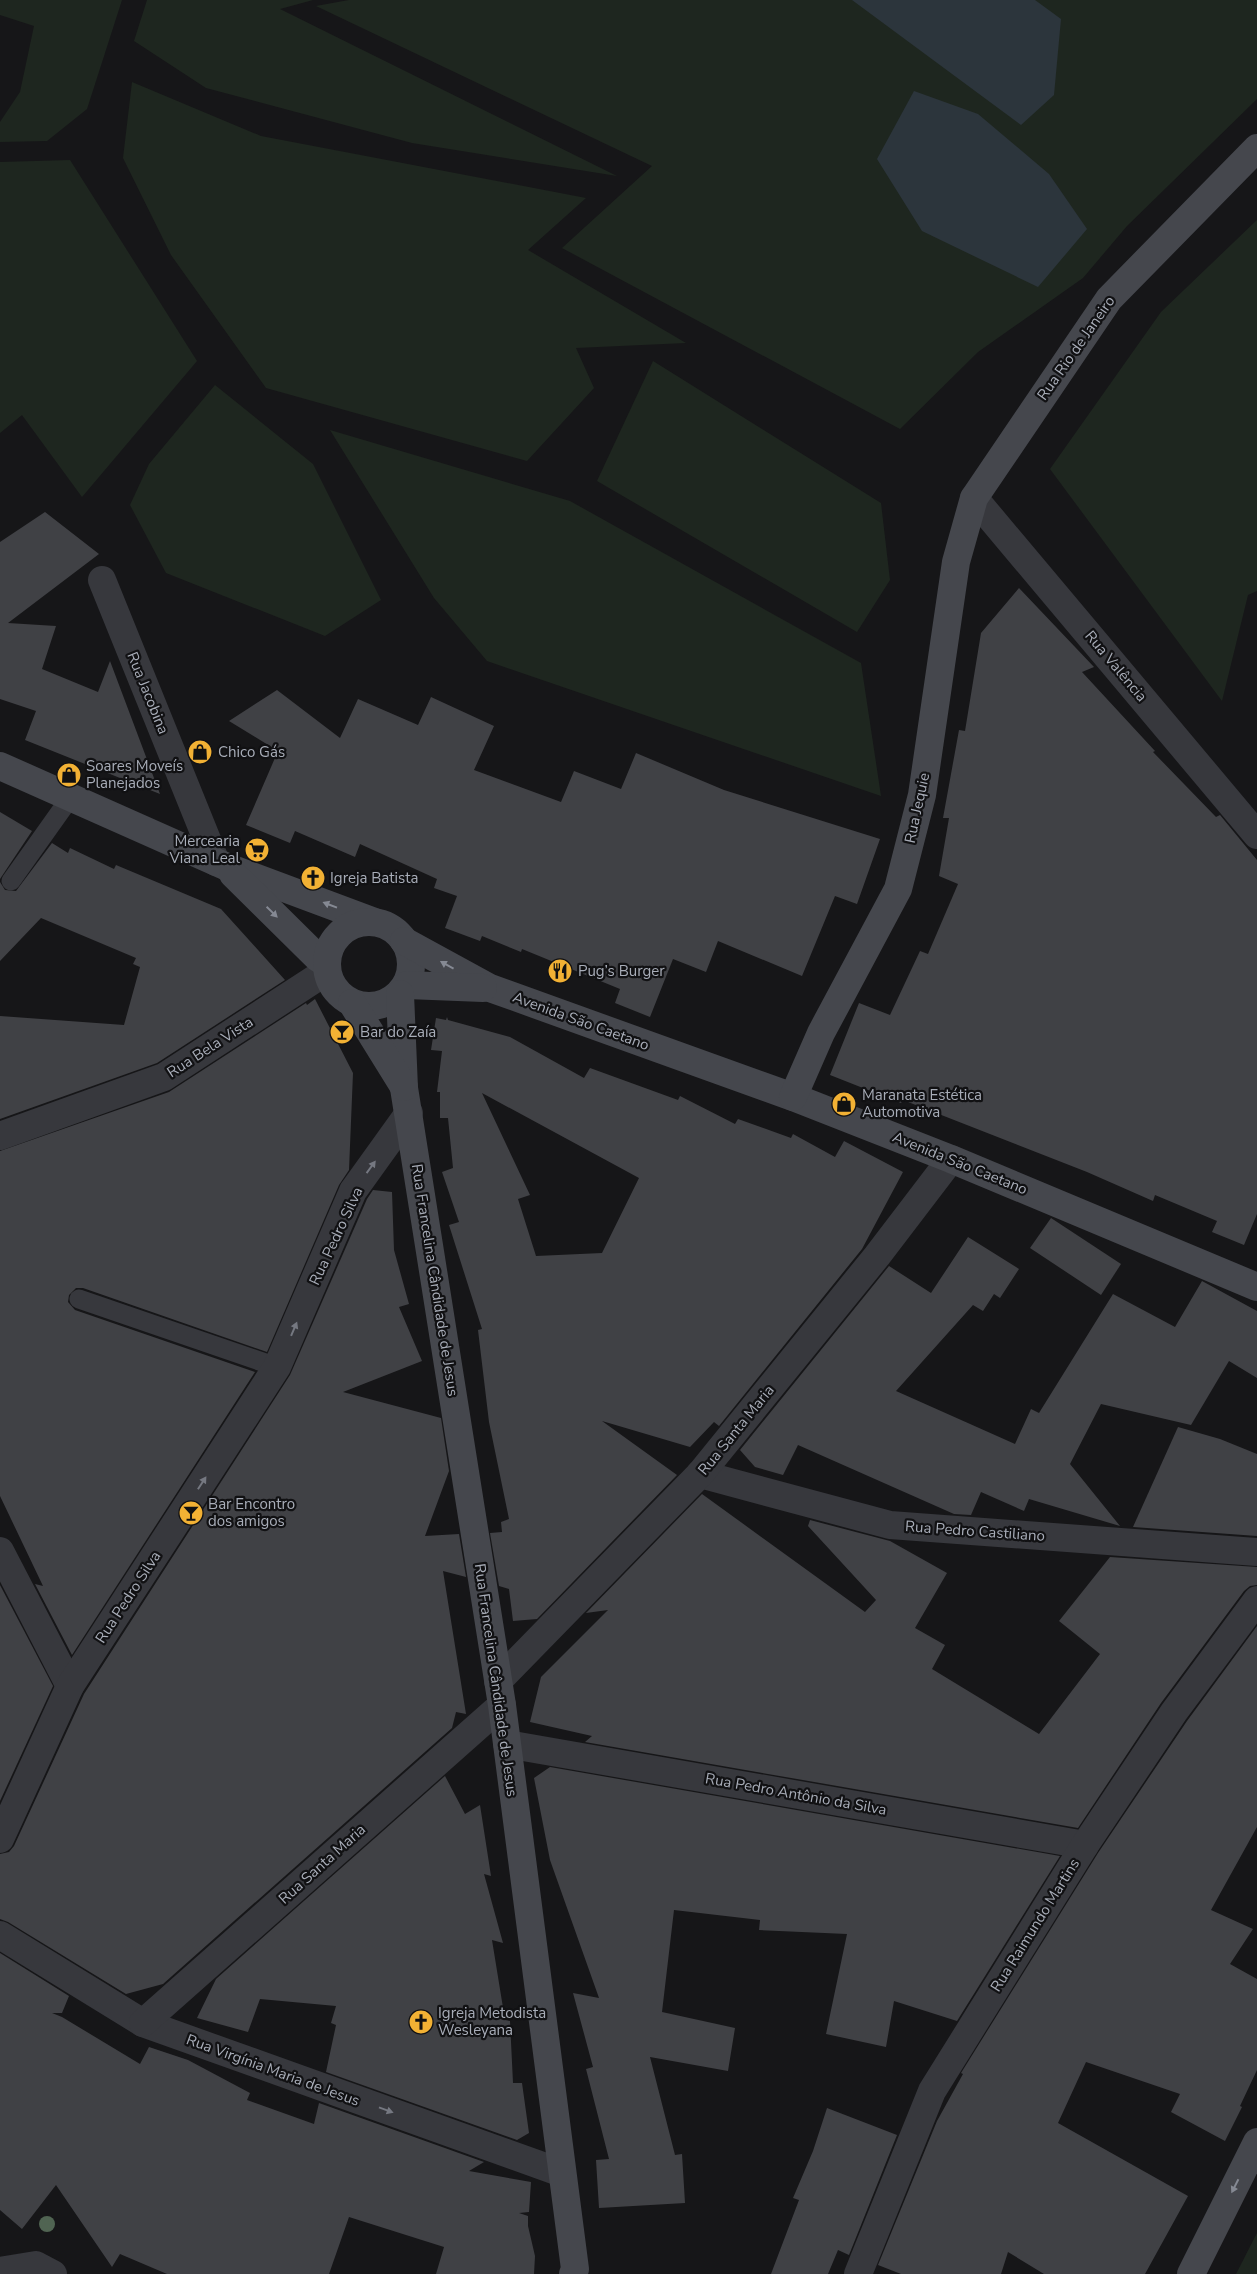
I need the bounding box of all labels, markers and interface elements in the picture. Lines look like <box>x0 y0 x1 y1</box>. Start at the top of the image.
street label: Rua Rio de Janeiro <box>1033 292 1119 404</box>
street label: Rua Valência <box>1080 626 1152 706</box>
street label: Rua Jacobina <box>122 649 174 737</box>
shop icon: Chico Gás <box>187 739 213 765</box>
place label: Chico Gás <box>218 742 285 762</box>
place label: Soares Moveís Planejados <box>86 756 183 793</box>
shop icon: Soares Moveís Planejados <box>56 762 82 788</box>
street label: Rua Jequie <box>900 771 934 845</box>
place label: Mercearia Viana Leal <box>168 831 241 868</box>
supermarket icon: Mercearia Viana Leal <box>244 837 270 863</box>
church icon: Igreja Batista <box>300 865 326 891</box>
place label: Igreja Batista <box>330 868 418 888</box>
one-way arrow <box>322 901 337 908</box>
one-way arrow <box>266 906 278 918</box>
restaurant icon: Pug’s Burger <box>547 958 573 984</box>
one-way arrow <box>440 960 454 969</box>
place label: Pug’s Burger <box>578 961 665 981</box>
street label: Avenida São Caetano <box>510 987 652 1055</box>
street label: Rua Bela Vista <box>163 1012 257 1082</box>
bar icon: Bar do Zaía <box>329 1019 355 1045</box>
place label: Bar do Zaía <box>360 1022 436 1042</box>
place label: Maranata Estética Automotiva <box>862 1085 982 1122</box>
shop icon: Maranata Estética Automotiva <box>831 1091 857 1117</box>
street label: Avenida São Caetano <box>890 1127 1030 1199</box>
one-way arrow <box>365 1161 376 1174</box>
street label: Rua Francelina Cândidade de Jesus <box>407 1162 463 1398</box>
street label: Rua Pedro Silva <box>305 1184 367 1288</box>
one-way arrow <box>290 1322 298 1336</box>
street label: Rua Santa Maria <box>693 1381 779 1479</box>
one-way arrow <box>197 1477 207 1490</box>
place label: Bar Encontro dos amigos <box>208 1494 295 1531</box>
bar icon: Bar Encontro dos amigos <box>178 1500 204 1526</box>
street label: Rua Pedro Castiliano <box>904 1516 1046 1546</box>
street label: Rua Pedro Silva <box>91 1547 165 1647</box>
street label: Rua Francelina Cândidade de Jesus <box>470 1562 522 1798</box>
street label: Rua Pedro Antônio da Silva <box>704 1768 888 1820</box>
street label: Rua Santa Maria <box>274 1820 370 1908</box>
street label: Rua Raimundo Martins <box>986 1855 1084 1995</box>
place label: Igreja Metodista Wesleyana <box>438 2003 546 2040</box>
church icon: Igreja Metodista Wesleyana <box>408 2009 434 2035</box>
street label: Rua Virgínia Maria de Jesus <box>184 2029 362 2111</box>
one-way arrow <box>379 2106 394 2114</box>
one-way arrow <box>1231 2179 1239 2193</box>

